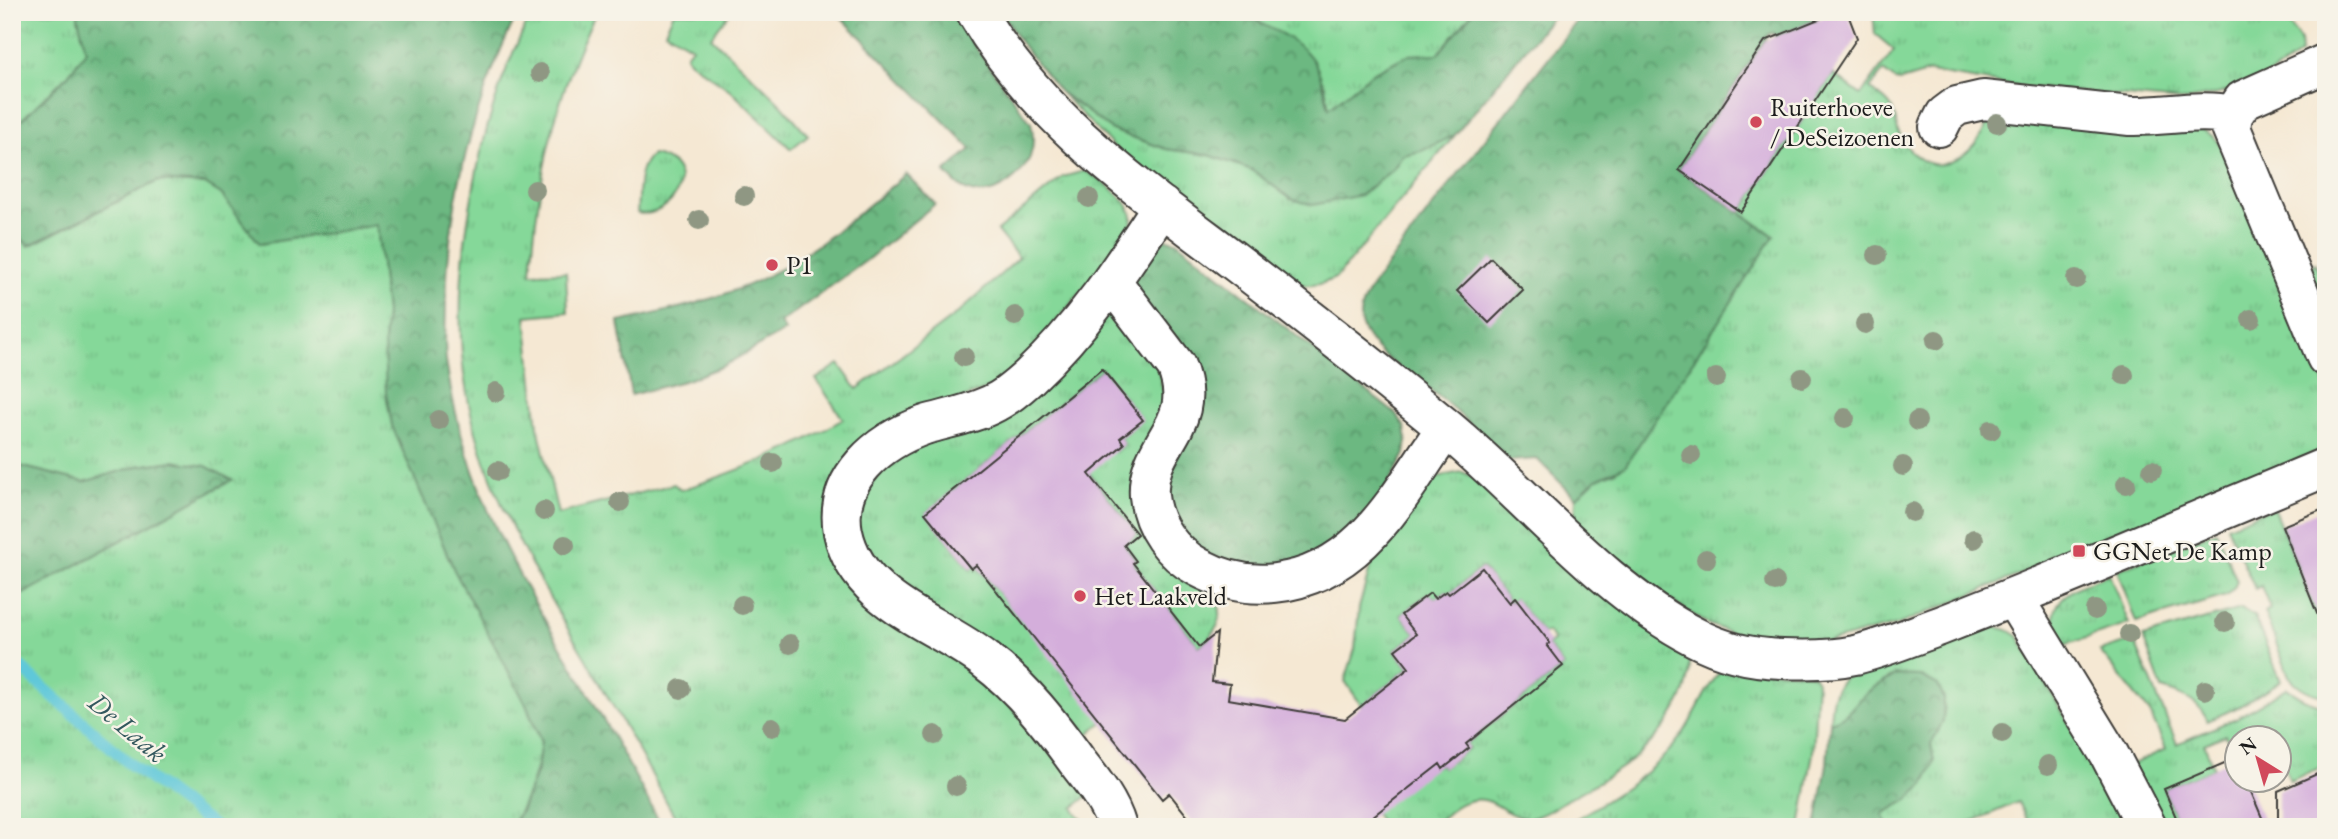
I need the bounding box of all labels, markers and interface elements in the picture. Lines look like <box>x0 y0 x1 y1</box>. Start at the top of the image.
place label: Ruiterhoeve / DeSeizoenen <box>1770 90 1915 154</box>
marker: Ruiterhoeve / DeSeizoenen <box>1748 114 1764 130</box>
place label: P1 <box>786 248 813 282</box>
marker: P1 <box>764 257 780 273</box>
place label: GGNet De Kamp <box>2093 534 2272 568</box>
marker: GGNet De Kamp <box>2071 543 2087 559</box>
place label: Het Laakveld <box>1094 579 1228 613</box>
marker: Het Laakveld <box>1072 588 1088 604</box>
water label: De Laak <box>80 683 175 771</box>
north arrow <box>2222 724 2292 794</box>
text: N <box>2234 731 2262 760</box>

